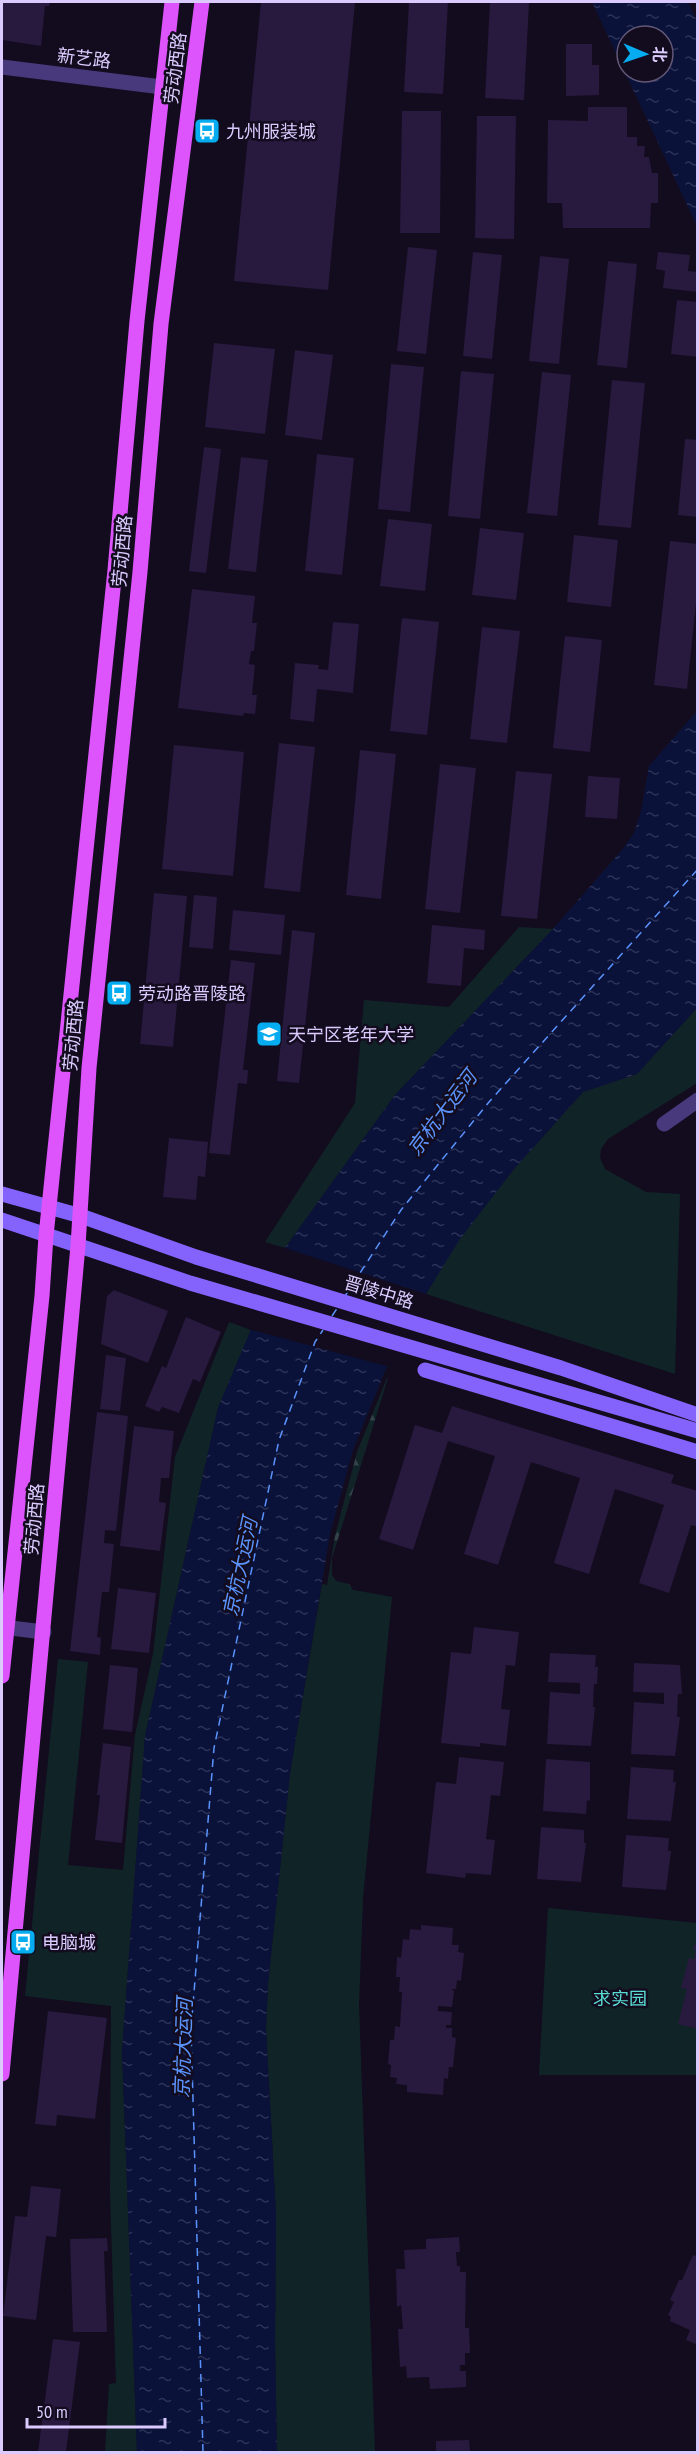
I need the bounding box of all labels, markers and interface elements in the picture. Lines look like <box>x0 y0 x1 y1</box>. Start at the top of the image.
north arrow <box>615 24 675 84</box>
street label: 劳动西路 <box>159 31 191 105</box>
street label: 新艺路 <box>56 43 112 73</box>
text: 北 <box>650 46 670 63</box>
bus stop icon: 九州服装城 <box>192 116 222 146</box>
place label: 九州服装城 <box>226 120 316 143</box>
street label: 劳动西路 <box>107 514 137 588</box>
bus stop icon: 劳动路晋陵路 <box>104 978 134 1008</box>
place label: 劳动路晋陵路 <box>138 982 246 1005</box>
street label: 劳动西路 <box>58 998 88 1072</box>
school or university icon: 天宁区老年大学 <box>254 1019 284 1049</box>
place label: 天宁区老年大学 <box>288 1023 414 1046</box>
water label: 京杭大运河 <box>402 1062 485 1161</box>
street label: 晋陵中路 <box>341 1270 417 1314</box>
street label: 劳动西路 <box>19 1482 49 1556</box>
water label: 京杭大运河 <box>217 1511 264 1619</box>
bus stop icon: 电脑城 <box>8 1927 38 1957</box>
place label: 电脑城 <box>42 1931 96 1954</box>
park label: 求实园 <box>593 1987 647 2010</box>
water label: 京杭大运河 <box>168 1994 198 2098</box>
scale bar <box>27 2391 165 2429</box>
text: 50 m <box>36 2400 68 2423</box>

